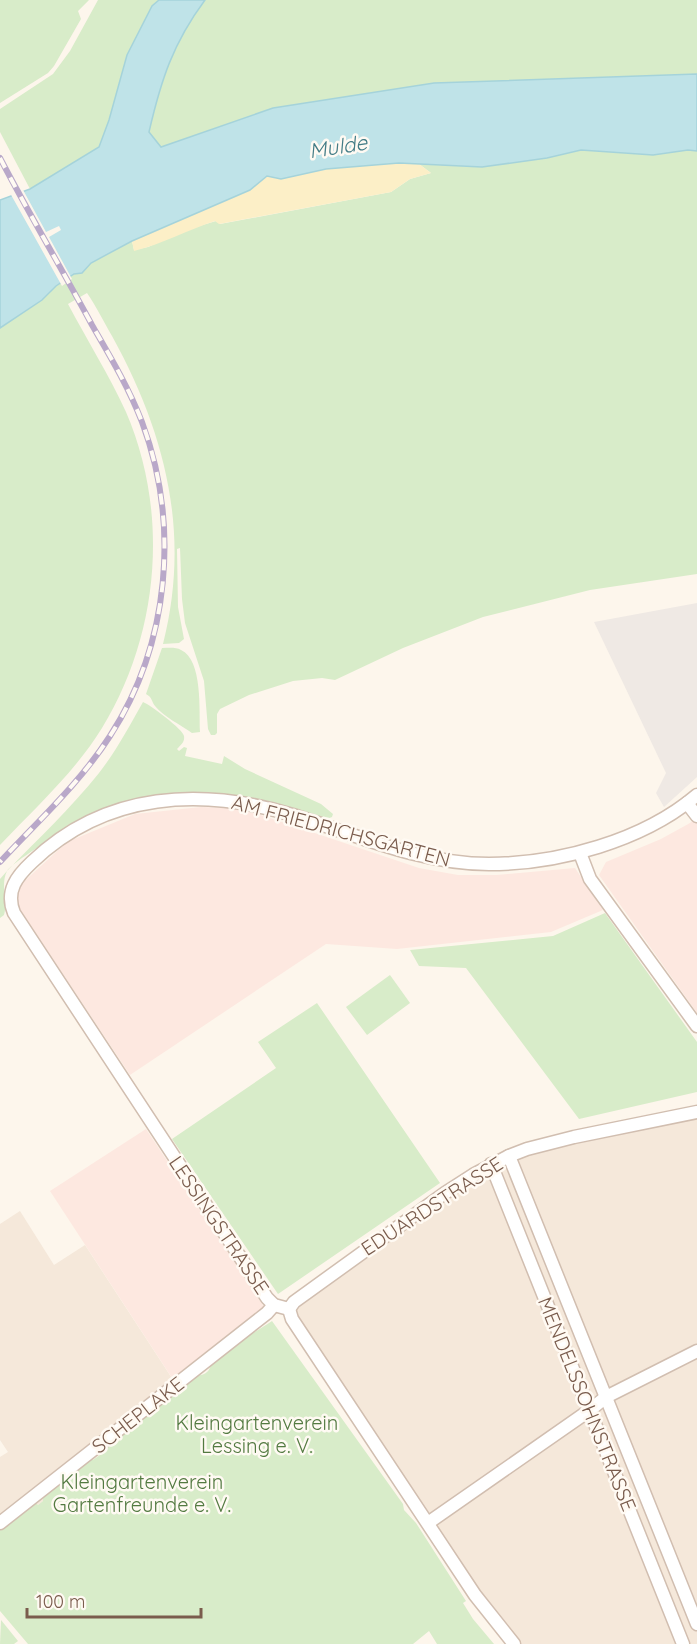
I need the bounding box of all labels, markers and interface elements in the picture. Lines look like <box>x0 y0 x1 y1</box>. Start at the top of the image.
water label: Mulde <box>307 128 370 163</box>
street label: AM FRIEDRICHSGARTEN <box>229 789 453 872</box>
street label: EDUARDSTRASSE <box>356 1150 507 1261</box>
street label: LESSINGSTRASSE <box>164 1151 275 1299</box>
street label: MENDELSSOHNSTRASSE <box>533 1293 642 1515</box>
street label: SCHEPLAKE <box>86 1371 189 1458</box>
park label: Kleingartenverein Lessing e. V. <box>176 1410 338 1458</box>
park label: Kleingartenverein Gartenfreunde e. V. <box>53 1469 231 1517</box>
scale bar <box>27 1581 201 1619</box>
text: 100 m <box>36 1590 85 1613</box>

